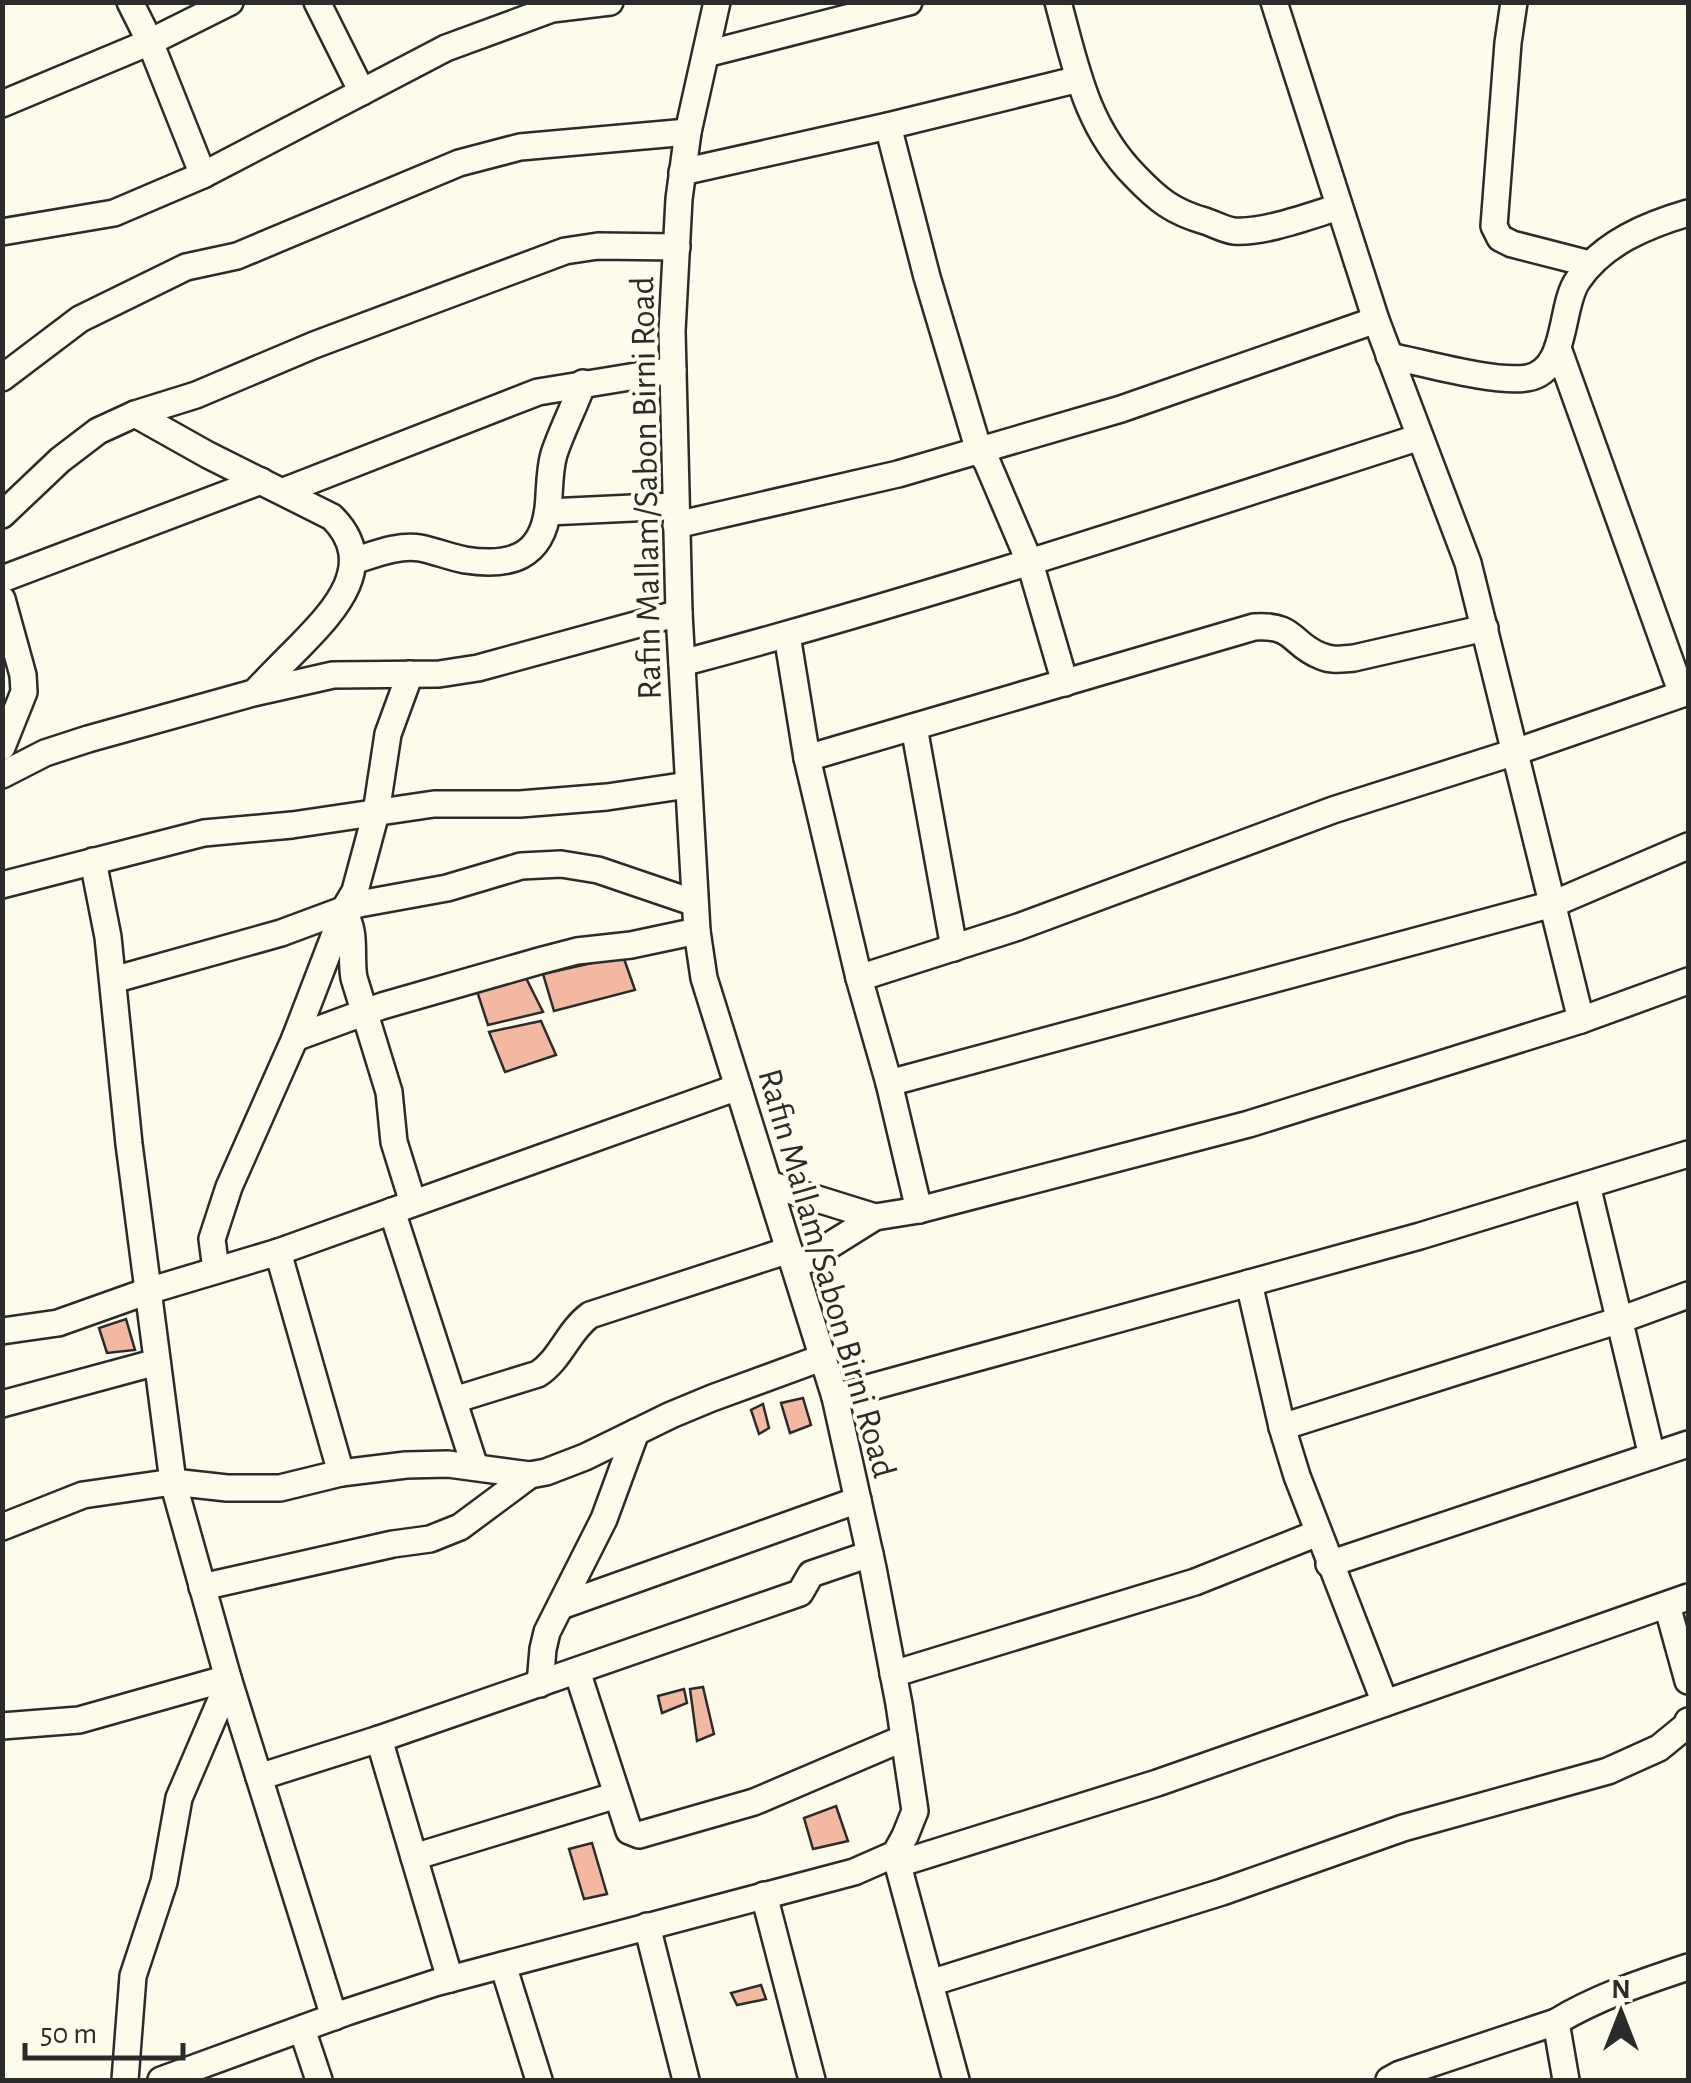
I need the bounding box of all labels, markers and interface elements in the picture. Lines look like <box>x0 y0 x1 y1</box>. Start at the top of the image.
street label: Rafin Mallam/Sabon Birni Road <box>625 276 668 700</box>
street label: Rafin Mallam/Sabon Birni Road <box>751 1065 902 1482</box>
north arrow <box>1571 1963 1671 2063</box>
text: N <box>1611 1976 1631 2004</box>
scale bar <box>25 1998 182 2060</box>
text: 50 m <box>40 2019 97 2049</box>

